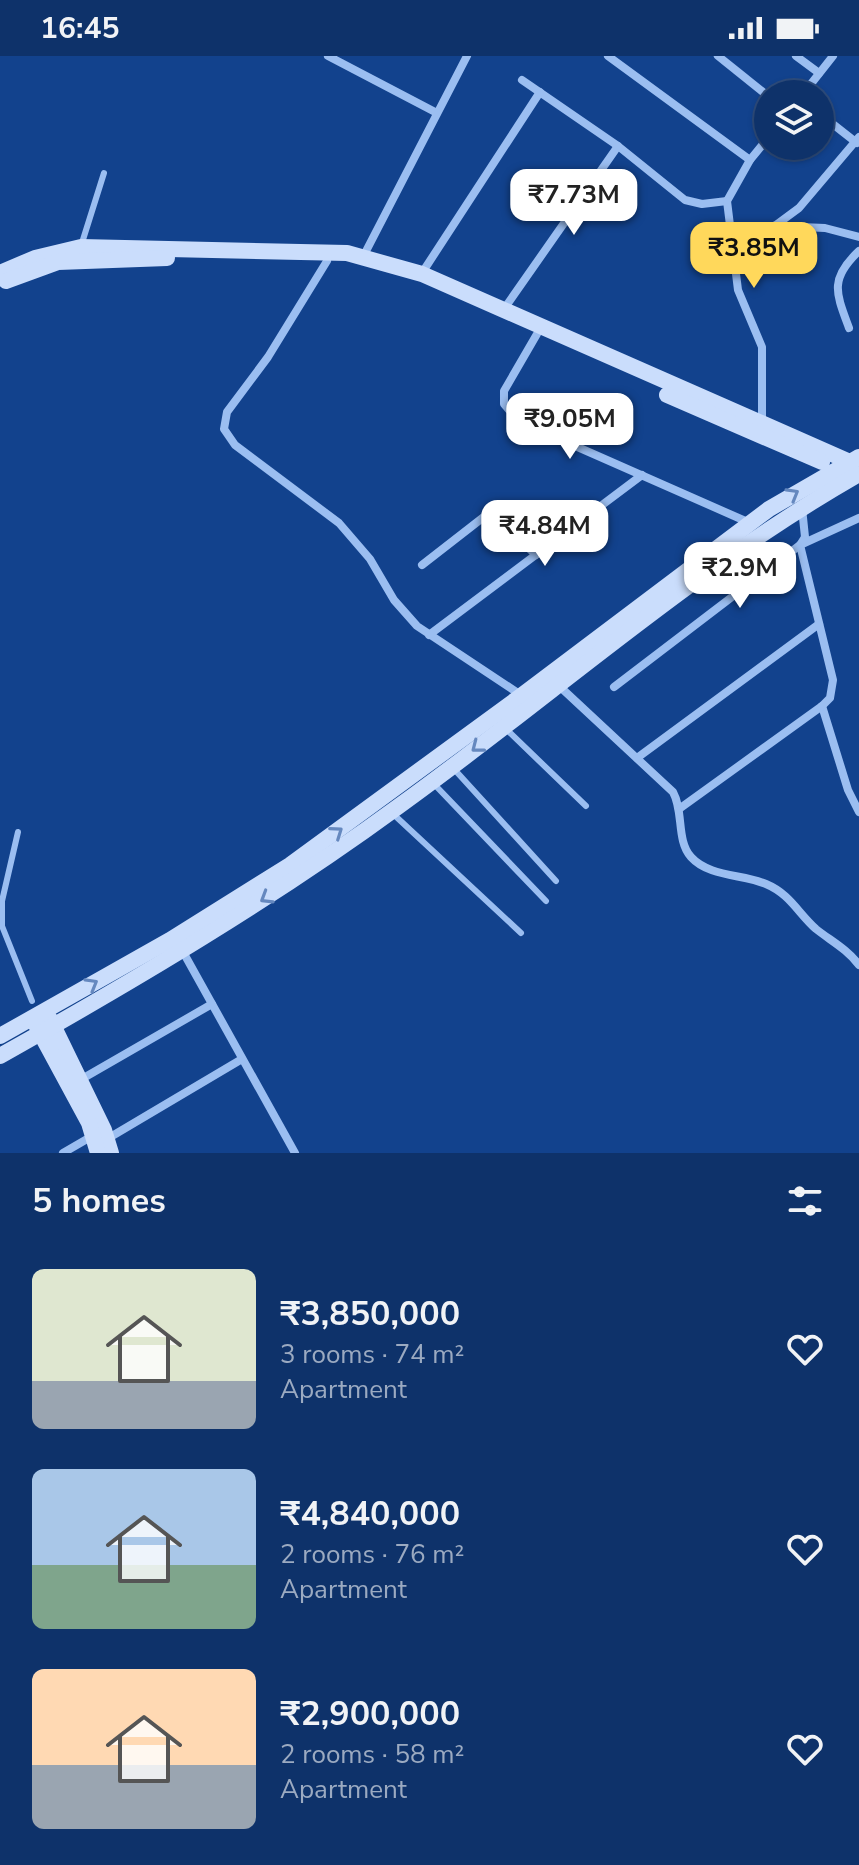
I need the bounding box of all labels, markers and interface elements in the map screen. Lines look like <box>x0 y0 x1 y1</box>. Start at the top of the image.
text: 16:45 <box>40 8 119 49</box>
map controls <box>754 80 834 160</box>
button: layers <box>754 80 834 160</box>
pin: ₹7.73M <box>509 169 639 237</box>
text: ₹7.73M <box>528 177 620 212</box>
pin: ₹3.85M <box>689 222 819 290</box>
text: ₹3.85M <box>708 230 800 265</box>
pin: ₹9.05M <box>505 393 635 461</box>
text: ₹9.05M <box>524 401 616 436</box>
one-way arrow <box>784 488 799 504</box>
pin: ₹4.84M <box>480 500 610 568</box>
text: ₹4.84M <box>499 508 591 543</box>
pin: ₹2.9M <box>684 542 796 610</box>
text: ₹2.9M <box>702 550 778 585</box>
one-way arrow <box>471 737 486 751</box>
one-way arrow <box>328 827 342 842</box>
one-way arrow <box>260 888 274 903</box>
one-way arrow <box>83 978 98 994</box>
text: 5 homes <box>32 1178 166 1224</box>
icon: filters <box>783 1179 827 1223</box>
text: ₹3,850,000 <box>280 1291 460 1337</box>
icon: home <box>96 1301 192 1397</box>
icon: heart <box>783 1327 827 1371</box>
text: 3 rooms · 74 m² <box>280 1337 464 1372</box>
text: Apartment <box>280 1372 407 1407</box>
text: ₹4,840,000 <box>280 1491 460 1537</box>
icon: home <box>96 1501 192 1597</box>
icon: heart <box>783 1527 827 1571</box>
text: 2 rooms · 76 m² <box>280 1537 464 1572</box>
text: Apartment <box>280 1572 407 1607</box>
text: ₹2,900,000 <box>280 1691 460 1737</box>
icon: home <box>96 1701 192 1797</box>
icon: heart <box>783 1727 827 1771</box>
text: 2 rooms · 58 m² <box>280 1737 464 1772</box>
text: Apartment <box>280 1772 407 1807</box>

